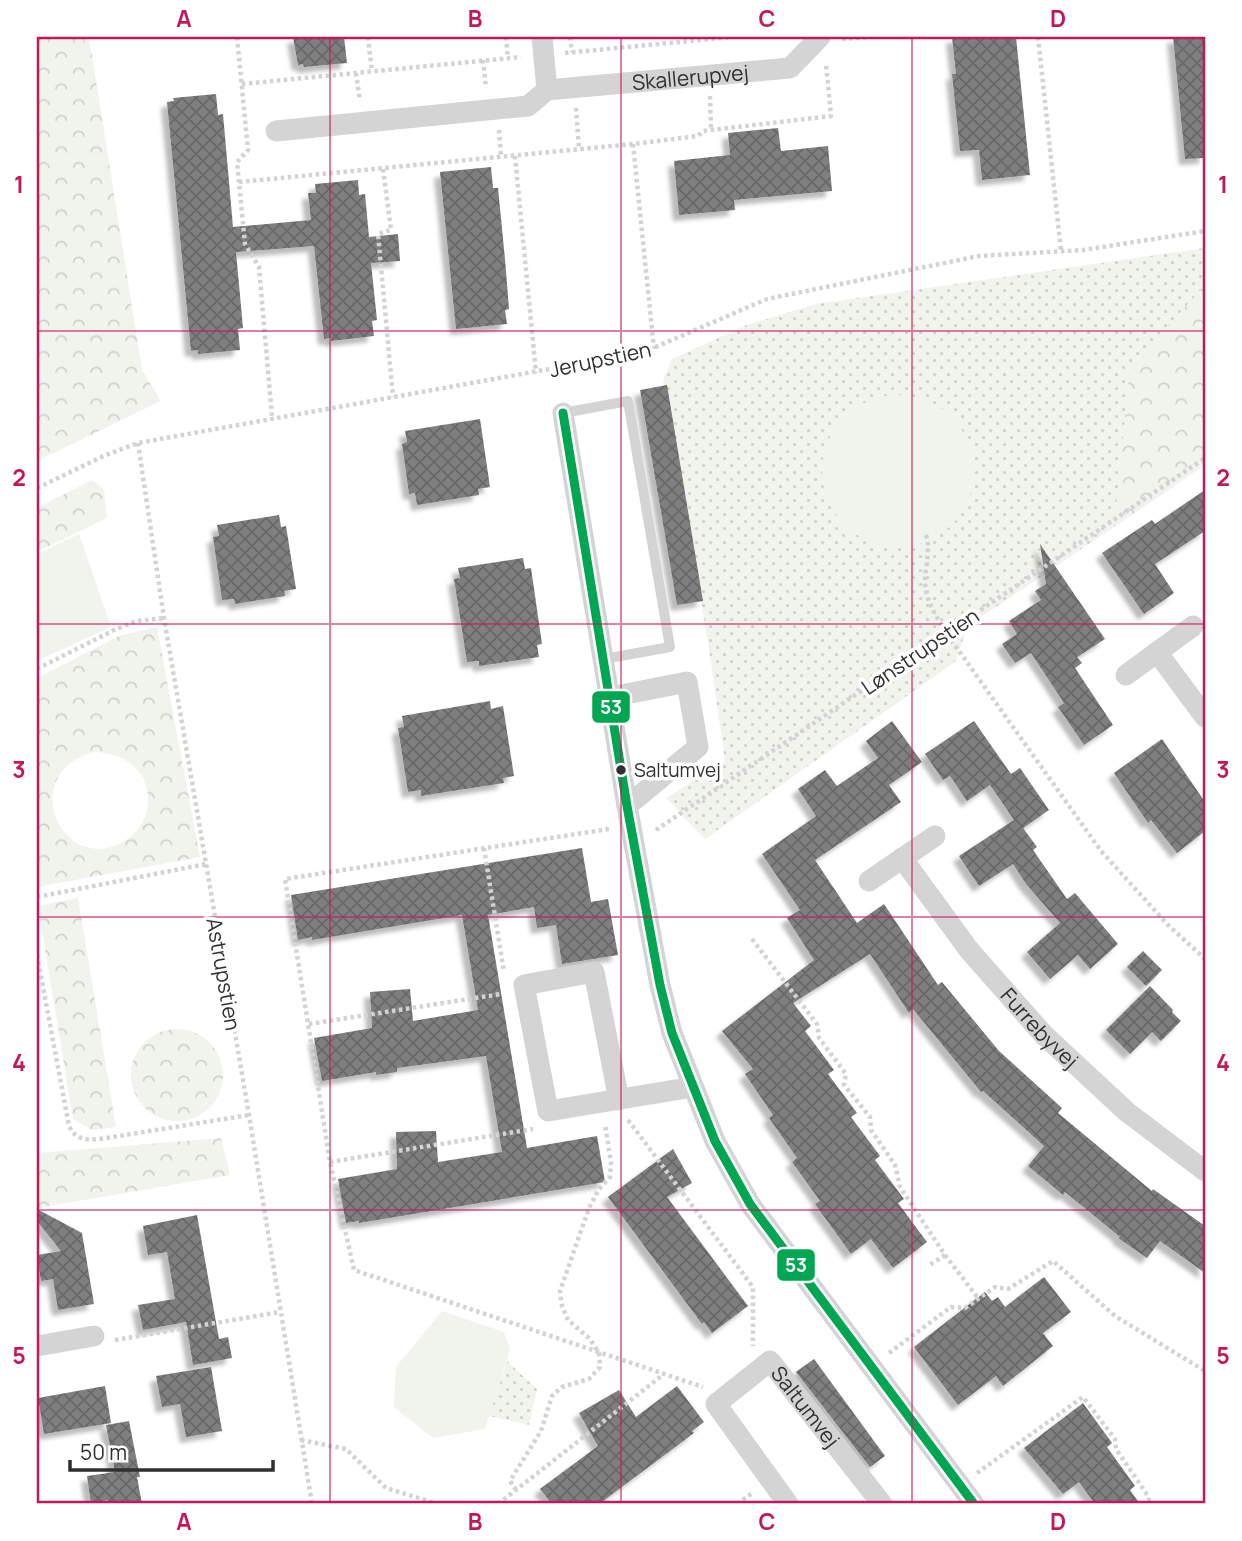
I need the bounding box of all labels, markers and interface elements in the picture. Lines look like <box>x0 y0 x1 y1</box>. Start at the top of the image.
text: A <box>176 2 192 34</box>
text: B <box>468 2 482 34</box>
text: C <box>759 2 776 34</box>
text: D <box>1050 2 1066 34</box>
street label: Skallerupvej <box>631 58 750 96</box>
text: 1 <box>14 168 24 200</box>
text: 1 <box>1218 168 1228 200</box>
street label: Jerupstien <box>547 335 653 383</box>
text: 2 <box>12 461 26 493</box>
text: 2 <box>1216 461 1230 493</box>
street label: Lønstrupstien <box>856 601 984 701</box>
line badge: 53 <box>591 690 631 724</box>
text: 53 <box>600 694 622 720</box>
text: 3 <box>12 753 26 785</box>
text: 3 <box>1216 753 1230 785</box>
place label: Saltumvej <box>634 757 721 783</box>
marker: Saltumvej <box>614 763 628 777</box>
street label: Astrupstien <box>200 915 248 1033</box>
street label: Furrebyvej <box>995 982 1085 1074</box>
text: 4 <box>12 1046 26 1078</box>
text: 4 <box>1216 1046 1230 1078</box>
line badge: 53 <box>776 1248 816 1282</box>
text: 53 <box>785 1252 807 1278</box>
text: 5 <box>12 1339 26 1371</box>
text: 5 <box>1216 1339 1230 1371</box>
street label: Saltumvej <box>765 1360 846 1453</box>
scale bar <box>70 1429 273 1473</box>
text: 50 m <box>80 1438 127 1466</box>
text: A <box>176 1505 192 1537</box>
text: B <box>468 1505 482 1537</box>
text: C <box>759 1505 776 1537</box>
text: D <box>1050 1505 1066 1537</box>

